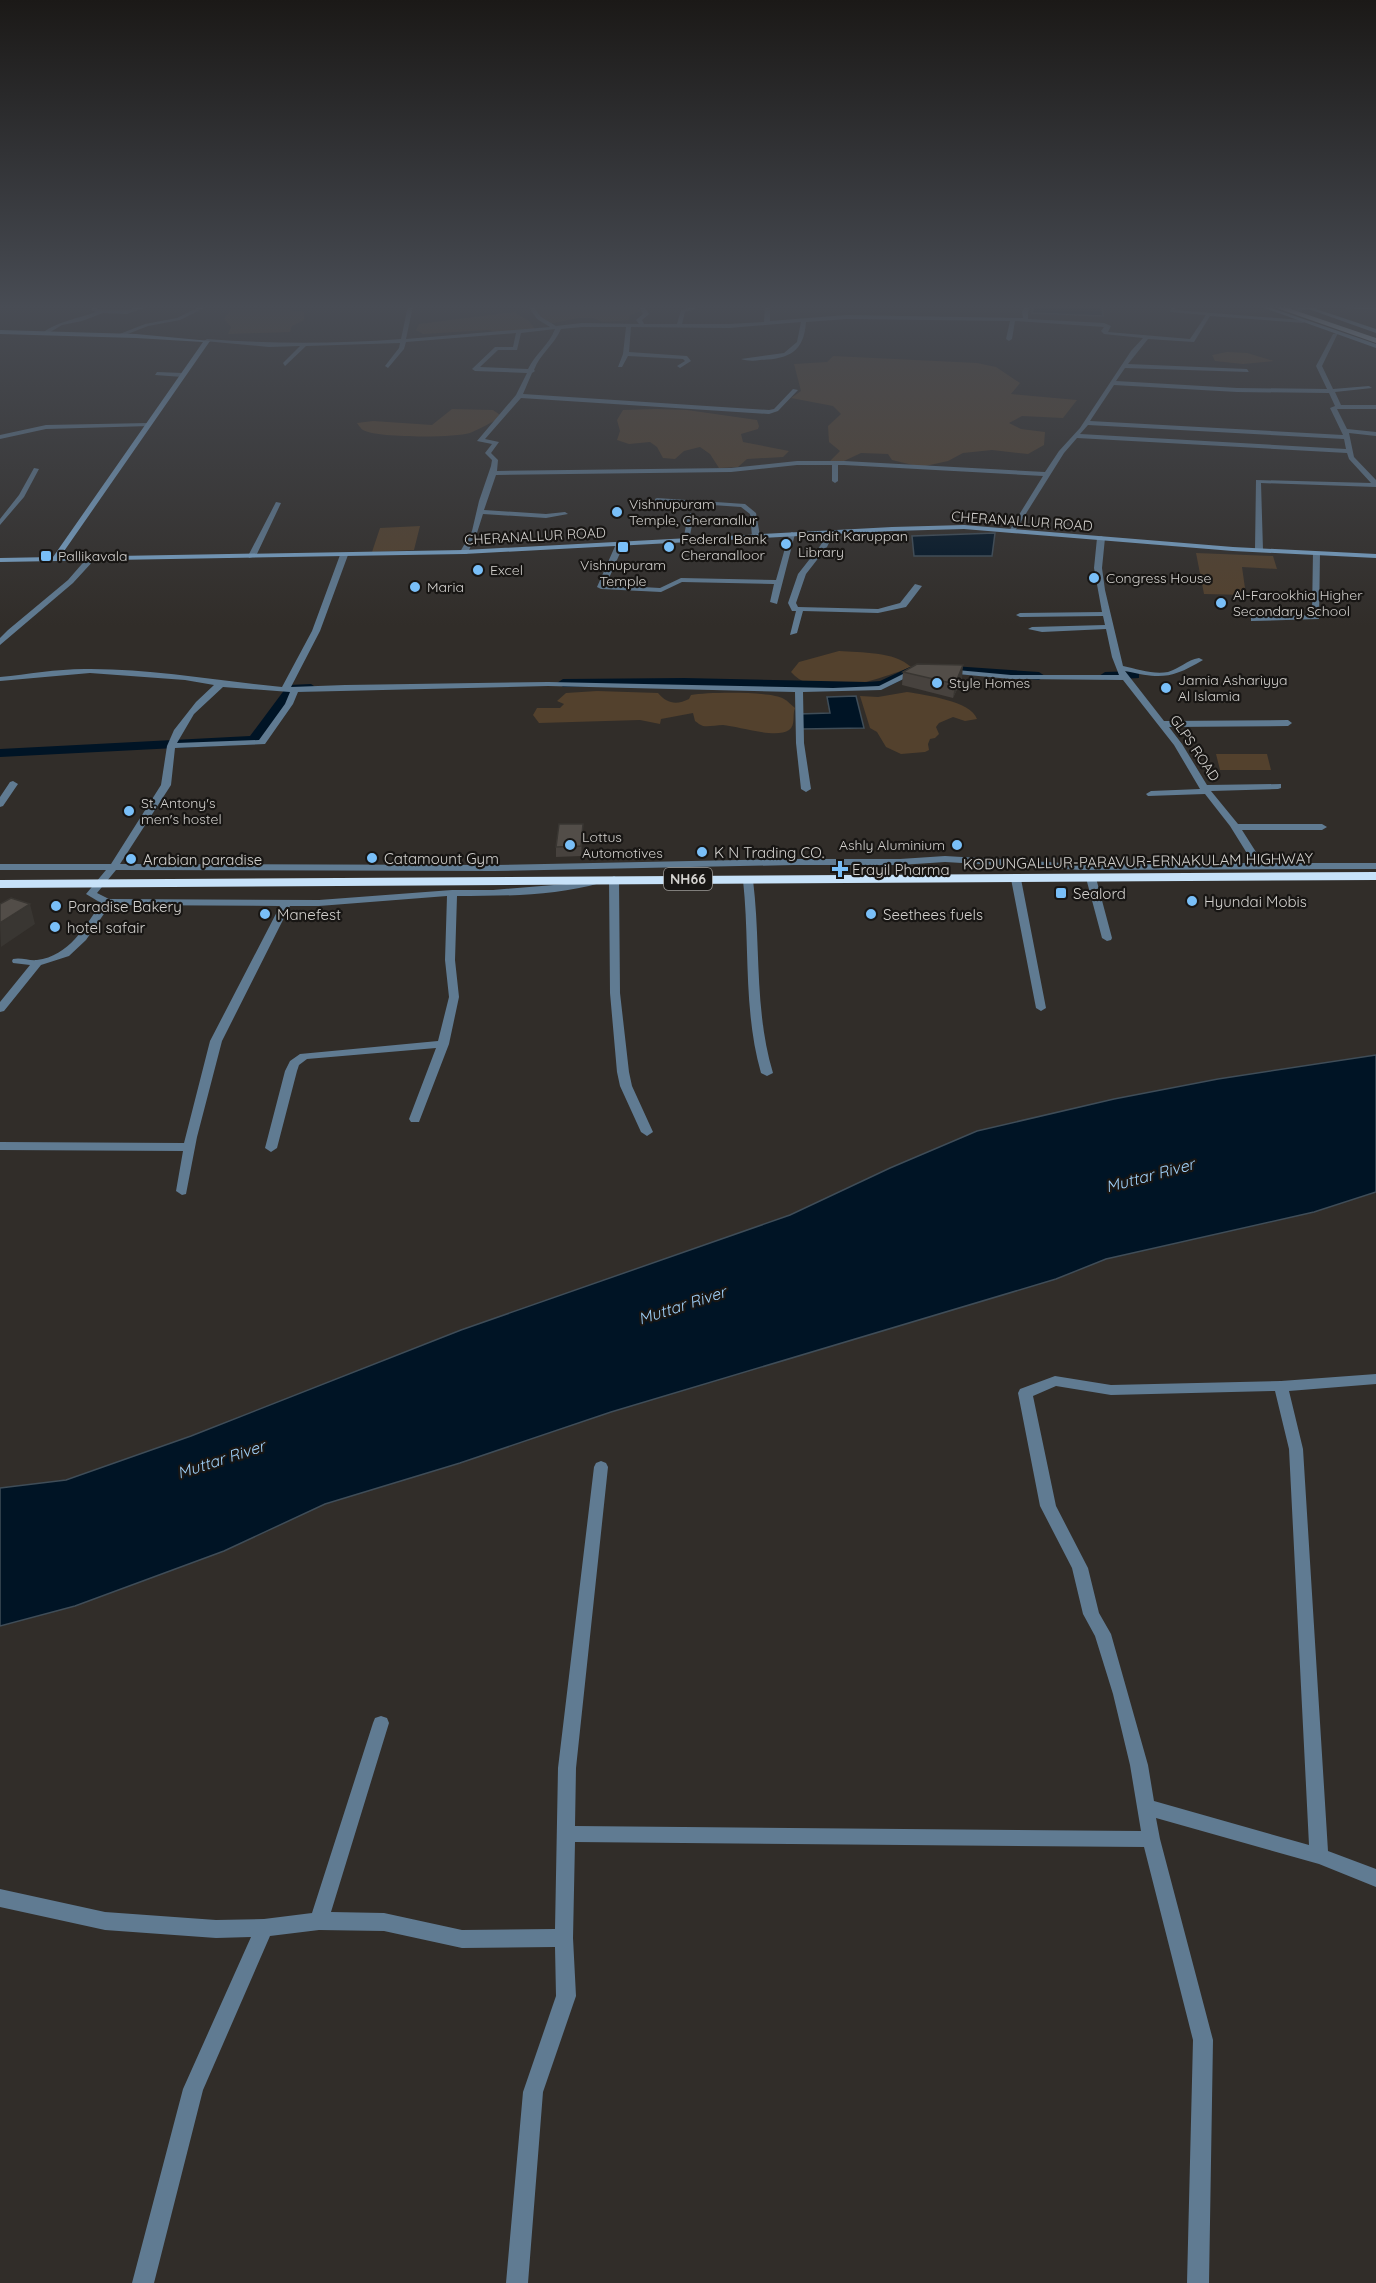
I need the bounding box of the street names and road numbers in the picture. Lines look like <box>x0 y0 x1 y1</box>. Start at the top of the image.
street label: CHERANALLUR ROAD <box>951 507 1093 535</box>
street label: CHERANALLUR ROAD <box>464 523 606 549</box>
street label: GLPS ROAD <box>1166 711 1224 785</box>
street label: KODUNGALLUR-PARAVUR-ERNAKULAM HIGHWAY <box>963 848 1314 874</box>
road number: NH66 <box>664 868 712 890</box>

